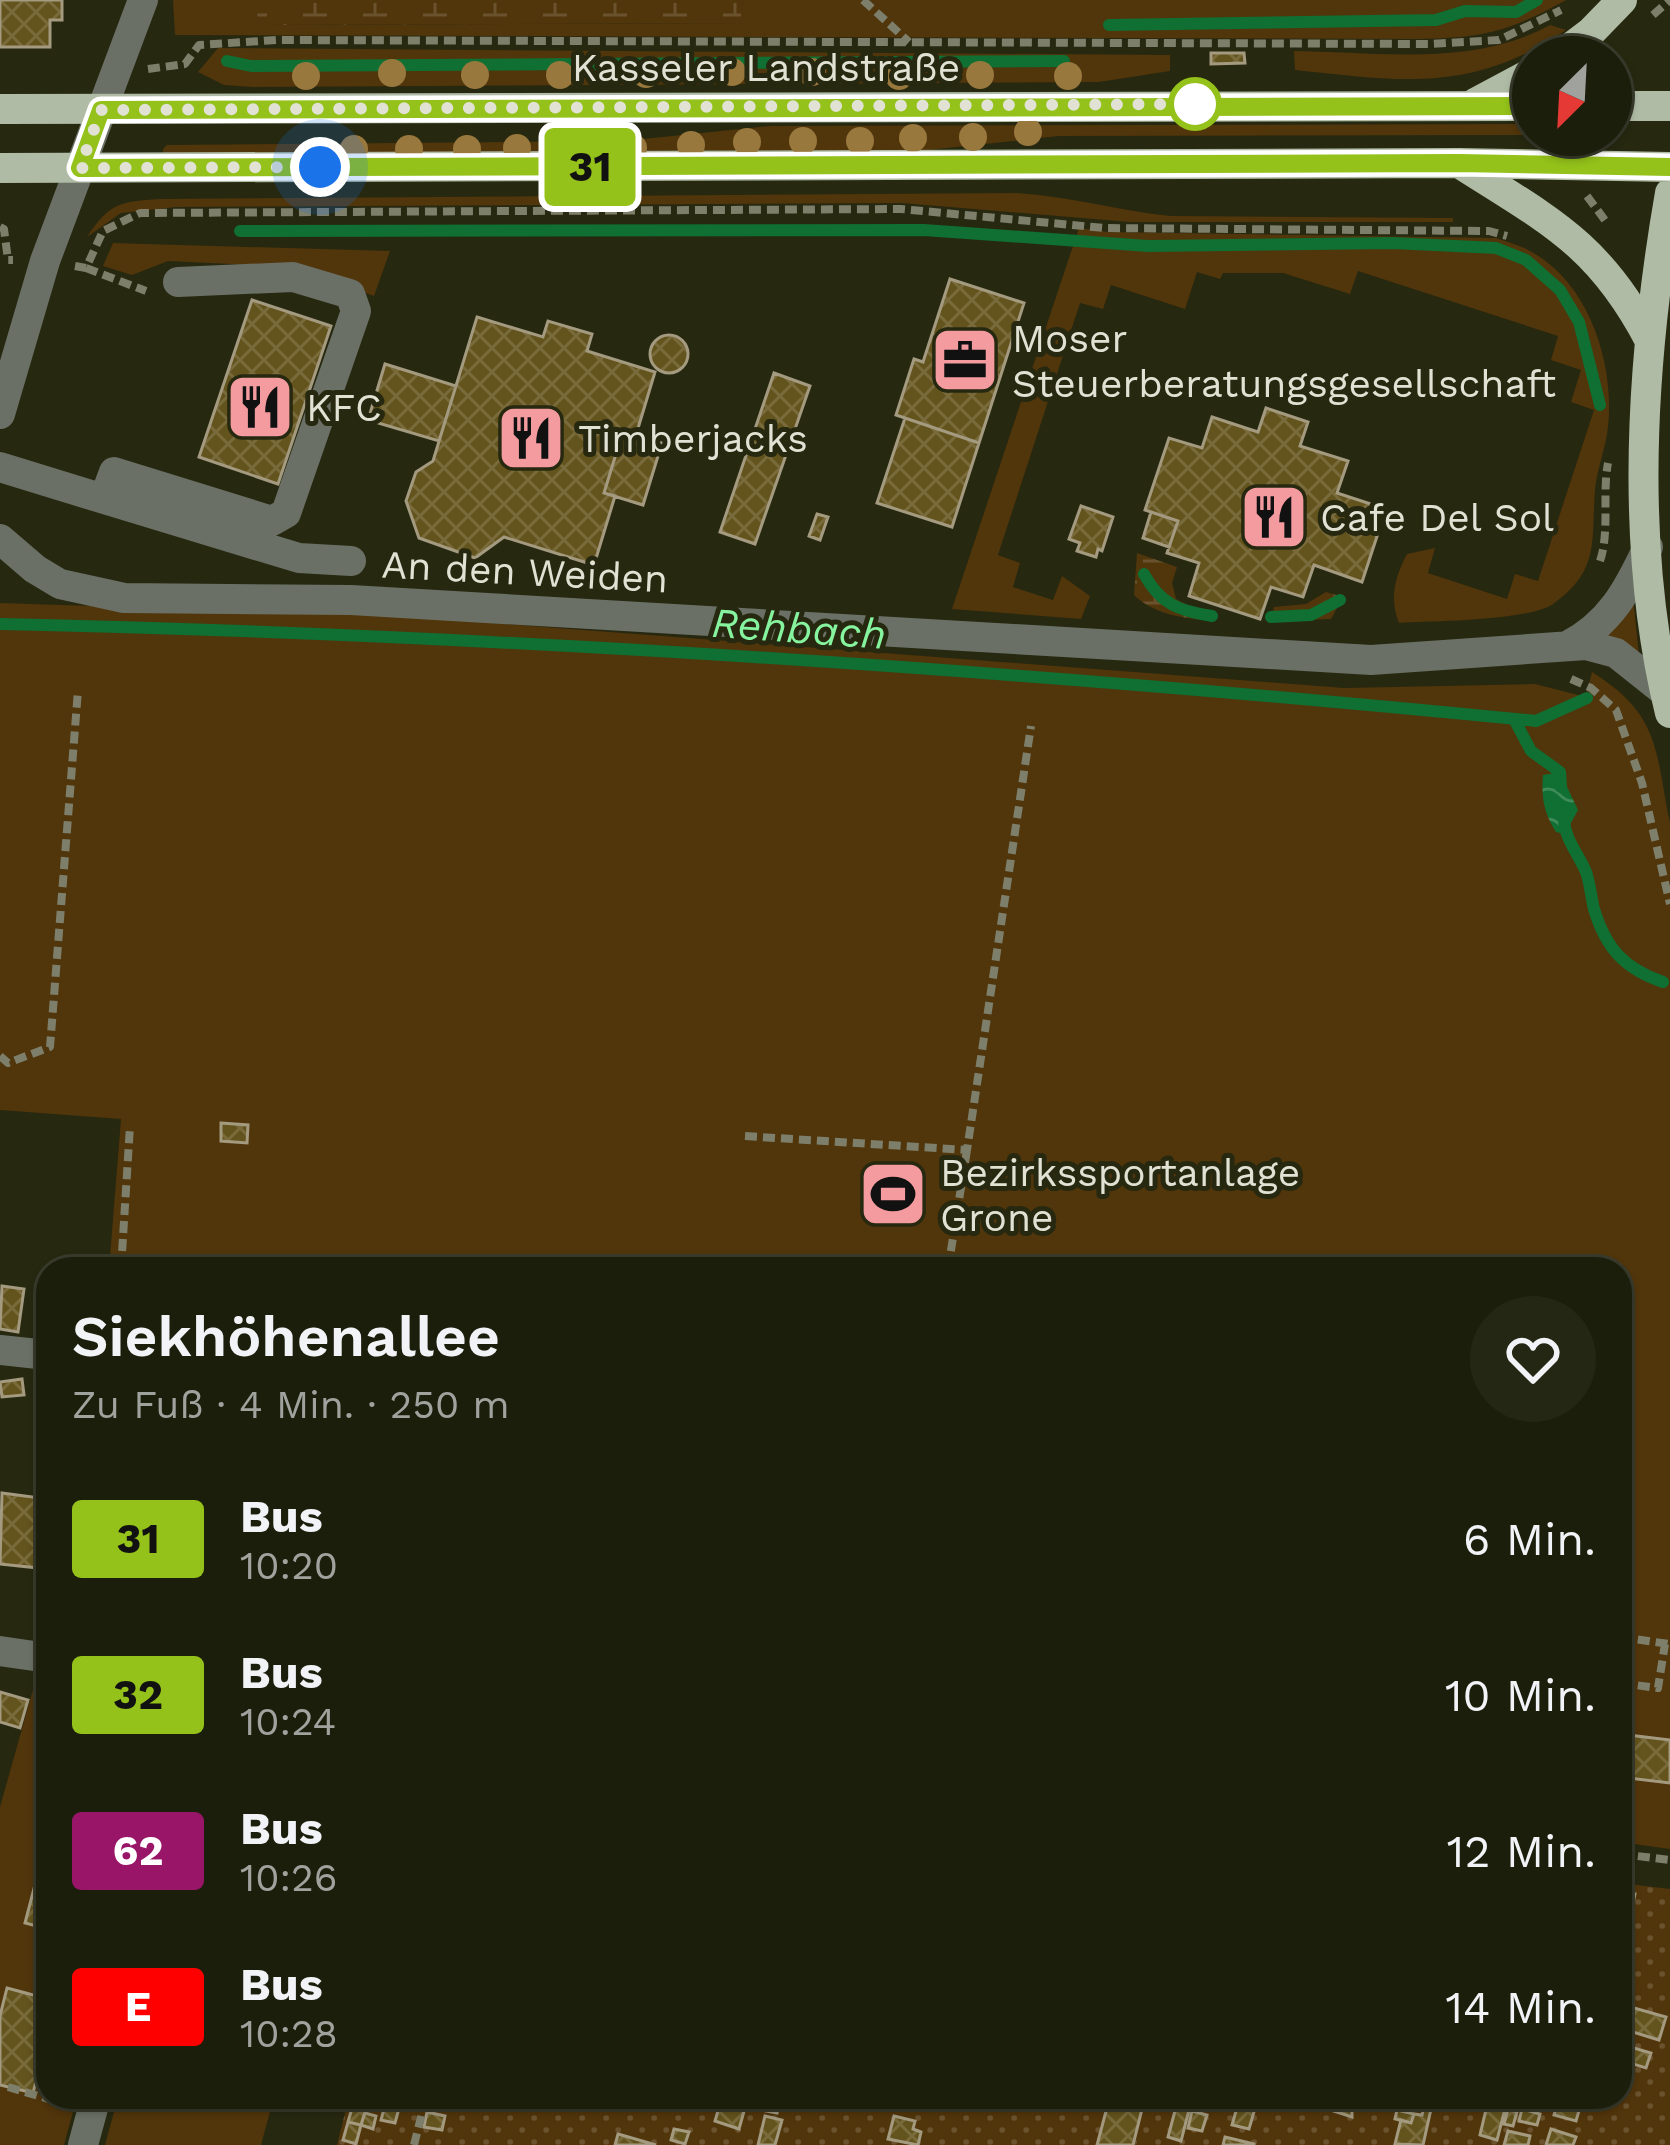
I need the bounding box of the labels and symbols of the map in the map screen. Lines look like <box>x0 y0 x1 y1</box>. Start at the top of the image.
north arrow <box>1512 36 1632 156</box>
street label: Kasseler Landstraße <box>572 45 960 90</box>
unlabelled marker <box>1170 79 1220 129</box>
line badge: 31 <box>536 128 644 206</box>
your location <box>290 137 350 197</box>
place label: Moser Steuerberatungsgesellschaft <box>1012 316 1556 406</box>
office icon: Moser Steuerberatungsgesellschaft <box>930 325 1000 395</box>
restaurant icon: KFC <box>225 372 295 442</box>
place label: KFC <box>306 385 382 430</box>
restaurant icon: Timberjacks <box>496 403 566 473</box>
place label: Timberjacks <box>578 416 808 461</box>
restaurant icon: Cafe Del Sol <box>1239 482 1309 552</box>
place label: Cafe Del Sol <box>1320 495 1554 540</box>
street label: An den Weiden <box>381 542 669 601</box>
water label: Rehbach <box>710 598 888 659</box>
place label: Bezirkssportanlage Grone <box>940 1150 1300 1240</box>
sports icon: Bezirkssportanlage Grone <box>858 1159 928 1229</box>

